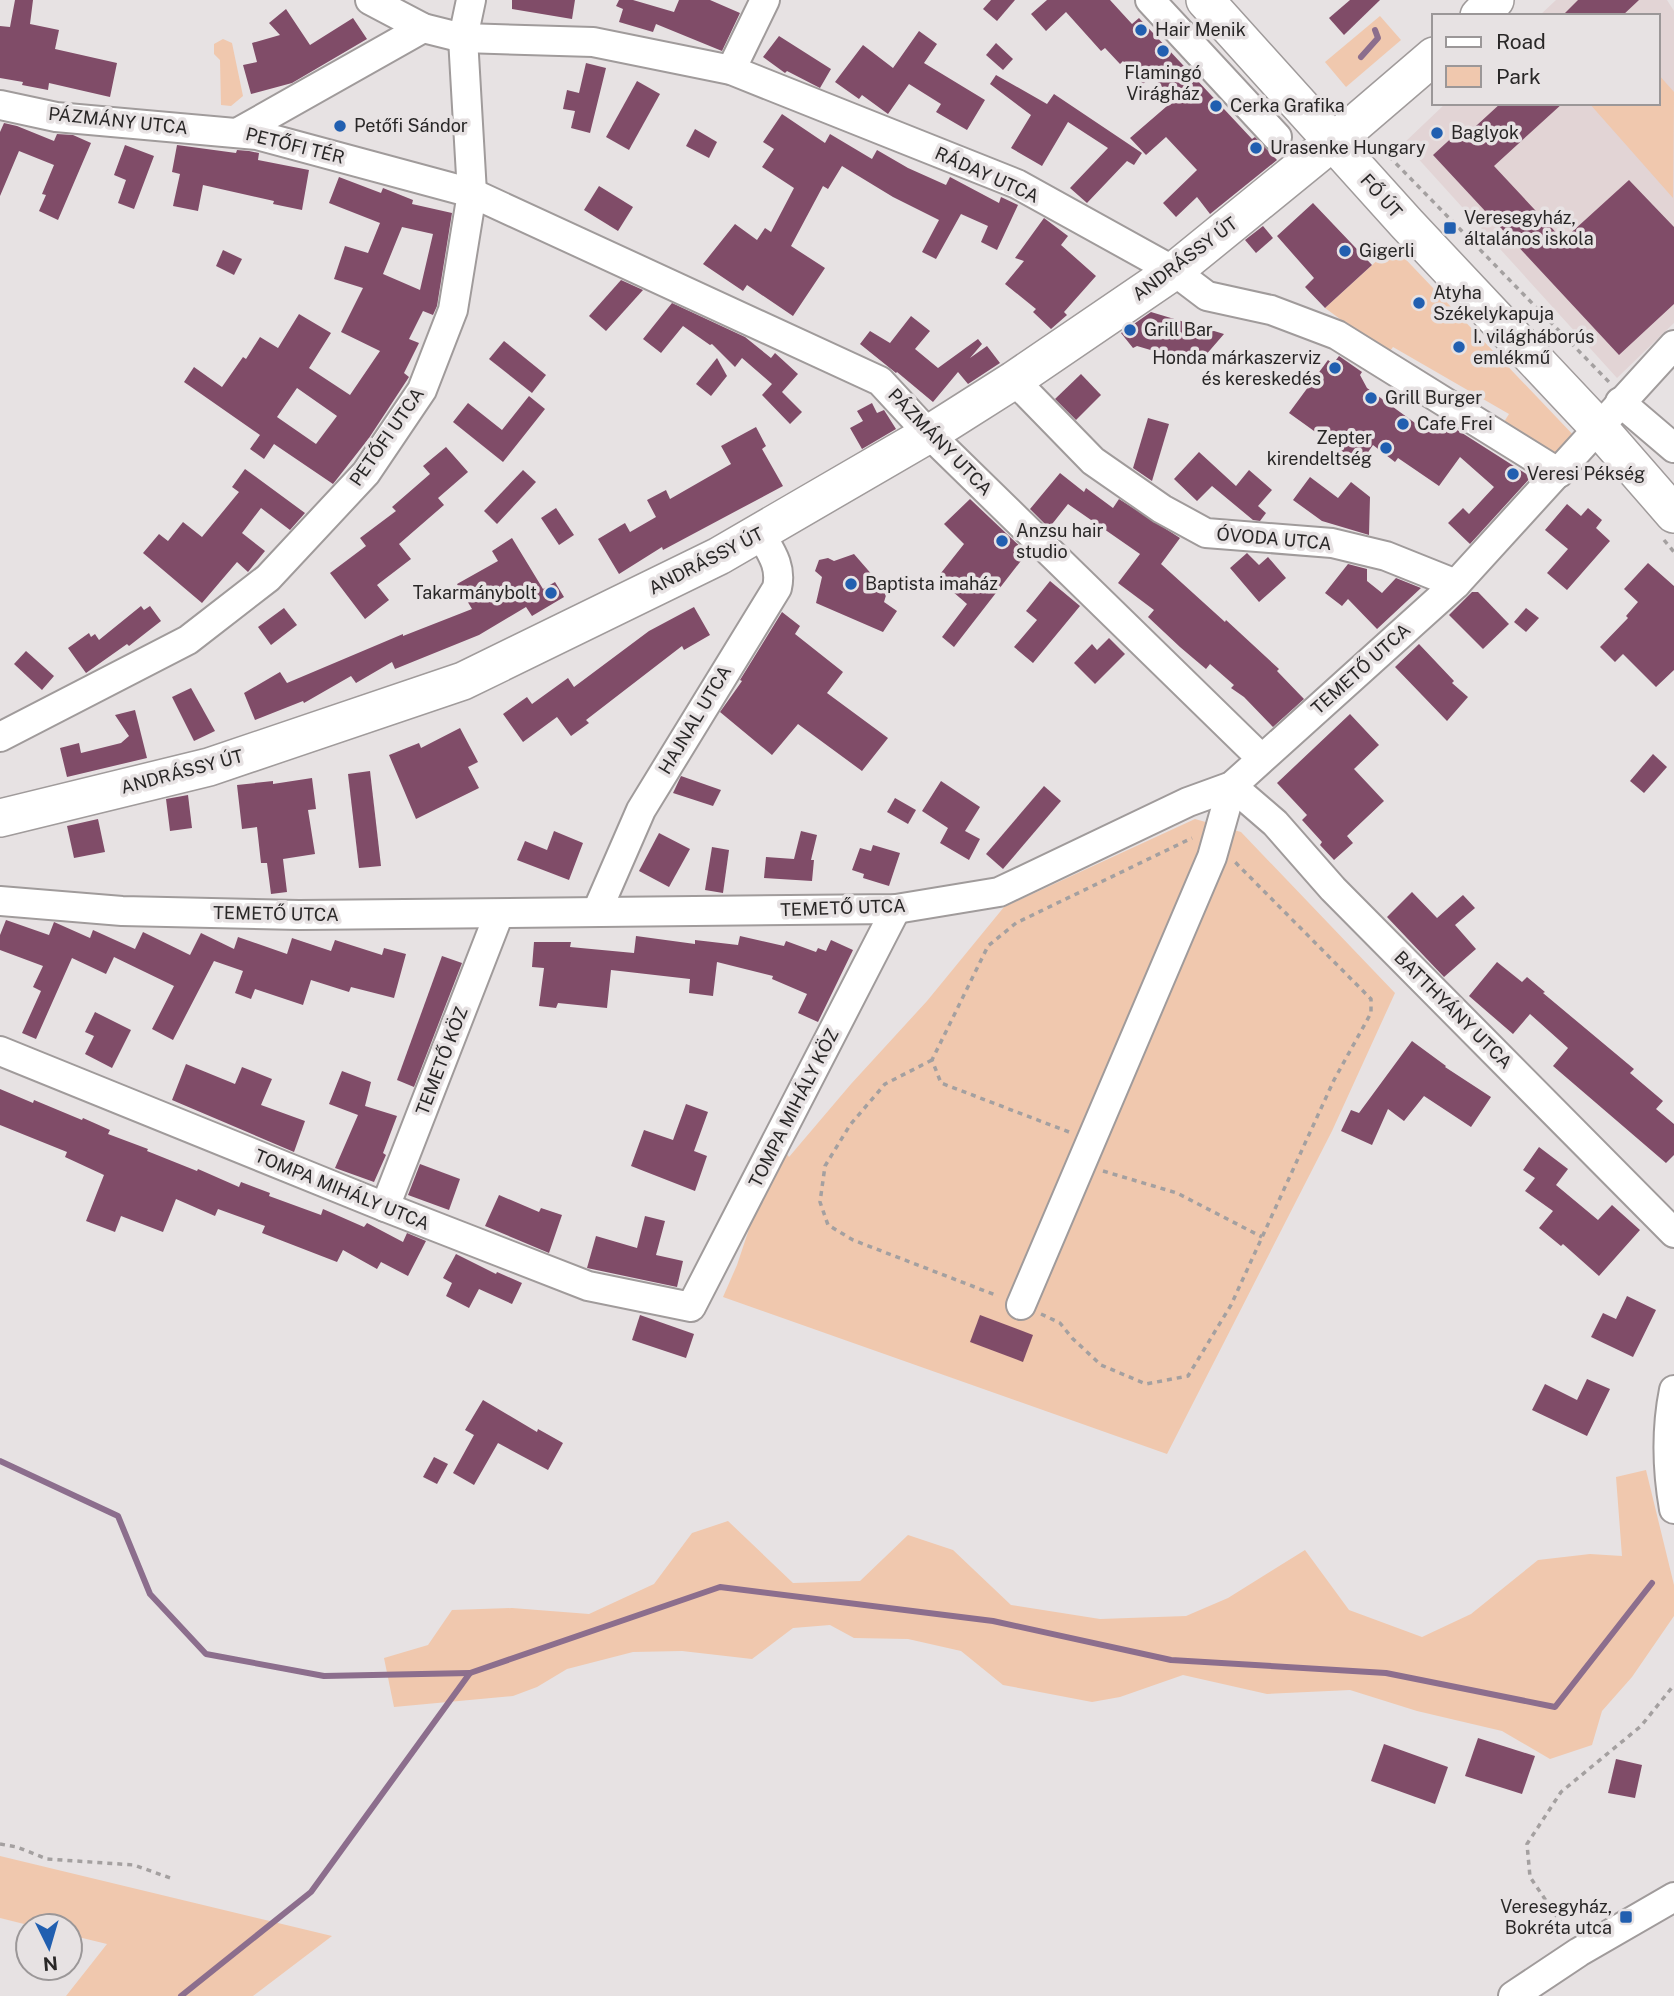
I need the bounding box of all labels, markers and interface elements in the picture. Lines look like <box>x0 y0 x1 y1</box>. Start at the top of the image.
legend <box>1432 14 1660 105</box>
place label: Hair Menik <box>1155 19 1246 40</box>
marker: Hair Menik <box>1133 22 1149 38</box>
text: Road <box>1496 29 1546 54</box>
marker: Flamingó Virágház <box>1155 43 1171 59</box>
place label: Flamingó Virágház <box>1124 62 1202 104</box>
text: Park <box>1496 64 1541 89</box>
place label: Cerka Grafika <box>1230 95 1345 116</box>
marker: Cerka Grafika <box>1208 98 1224 114</box>
street label: PÁZMÁNY UTCA <box>47 102 189 138</box>
place label: Petőfi Sándor <box>354 115 468 136</box>
marker: Petőfi Sándor <box>332 118 348 134</box>
street label: PETŐFI TÉR <box>244 122 347 168</box>
place label: Baglyok <box>1451 122 1519 143</box>
marker: Baglyok <box>1429 125 1445 141</box>
place label: Urasenke Hungary <box>1270 137 1426 158</box>
marker: Urasenke Hungary <box>1248 140 1264 156</box>
street label: RÁDAY UTCA <box>932 141 1043 207</box>
street label: FŐ ÚT <box>1356 169 1407 222</box>
place label: Veresegyház, általános iskola <box>1464 207 1594 249</box>
street label: ANDRÁSSY ÚT <box>1128 211 1241 305</box>
marker: Veresegyház, általános iskola <box>1442 220 1458 236</box>
place label: Gigerli <box>1359 240 1415 261</box>
marker: Gigerli <box>1337 243 1353 259</box>
place label: Atyha Székelykapuja <box>1433 282 1554 324</box>
marker: Atyha Székelykapuja <box>1411 295 1427 311</box>
place label: Grill Bar <box>1144 319 1213 340</box>
marker: Grill Bar <box>1122 322 1138 338</box>
place label: I. világháborús emlékmű <box>1473 326 1594 368</box>
marker: I. világháborús emlékmű <box>1451 339 1467 355</box>
place label: Honda márkaszerviz és kereskedés <box>1152 347 1321 389</box>
marker: Honda márkaszerviz és kereskedés <box>1327 360 1343 376</box>
street label: PETŐFI UTCA <box>344 383 428 490</box>
street label: PÁZMÁNY UTCA <box>884 383 997 500</box>
place label: Grill Burger <box>1385 387 1482 408</box>
marker: Grill Burger <box>1363 390 1379 406</box>
place label: Cafe Frei <box>1417 413 1493 434</box>
marker: Cafe Frei <box>1395 416 1411 432</box>
place label: Zepter kirendeltség <box>1267 427 1372 469</box>
marker: Zepter kirendeltség <box>1378 440 1394 456</box>
place label: Veresi Pékség <box>1527 463 1645 484</box>
marker: Veresi Pékség <box>1505 466 1521 482</box>
place label: Anzsu hair studio <box>1016 520 1104 562</box>
street label: ANDRÁSSY ÚT <box>645 522 767 598</box>
street label: ÓVODA UTCA <box>1216 522 1333 554</box>
marker: Anzsu hair studio <box>994 533 1010 549</box>
place label: Baptista imaház <box>865 573 998 594</box>
marker: Baptista imaház <box>843 576 859 592</box>
place label: Takarmánybolt <box>413 582 537 603</box>
marker: Takarmánybolt <box>543 585 559 601</box>
street label: TEMETŐ UTCA <box>1306 618 1415 718</box>
street label: HAJNAL UTCA <box>654 661 735 778</box>
street label: ANDRÁSSY ÚT <box>118 744 246 798</box>
street label: TEMETŐ UTCA <box>780 894 906 920</box>
street label: TEMETŐ UTCA <box>213 901 339 925</box>
street label: BATTHYÁNY UTCA <box>1390 946 1517 1073</box>
street label: TEMETŐ KÖZ <box>410 1003 472 1118</box>
street label: TOMPA MIHÁLY KÖZ <box>744 1024 843 1191</box>
street label: TOMPA MIHÁLY UTCA <box>252 1144 433 1234</box>
place label: Veresegyház, Bokréta utca <box>1500 1896 1612 1938</box>
marker: Veresegyház, Bokréta utca <box>1618 1909 1634 1925</box>
north arrow <box>14 1912 84 1982</box>
text: N <box>42 1952 59 1976</box>

